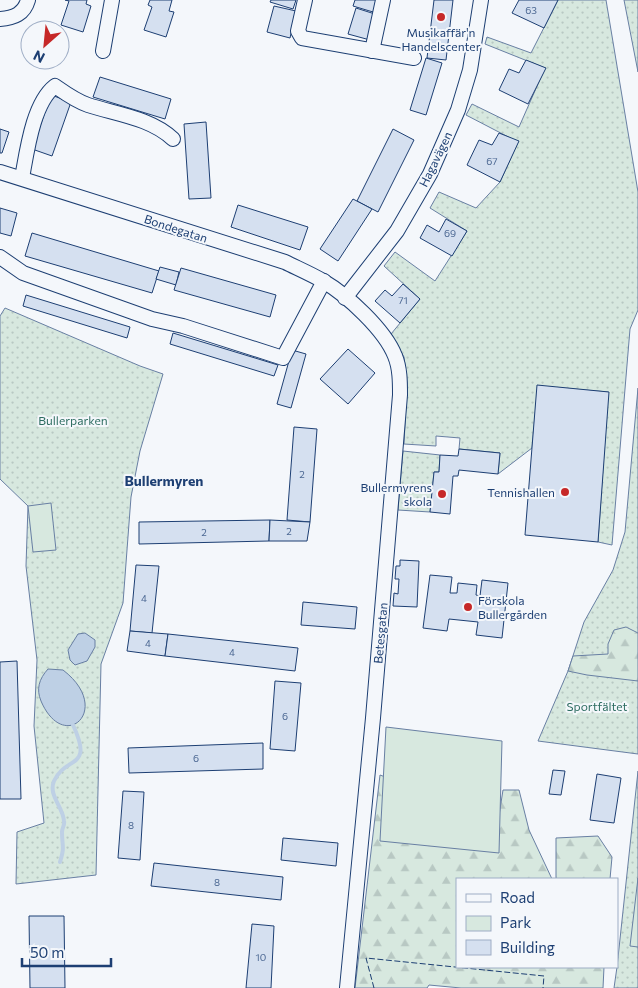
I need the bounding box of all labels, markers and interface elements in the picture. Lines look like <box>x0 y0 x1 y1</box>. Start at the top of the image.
house number: 63 <box>525 4 537 16</box>
marker: Musikaffär'n Handelscenter <box>435 11 447 23</box>
north arrow <box>20 20 70 70</box>
place label: Musikaffär'n Handelscenter <box>401 25 481 53</box>
text: N <box>30 47 47 67</box>
street label: Hagavägen <box>416 129 454 189</box>
house number: 67 <box>486 155 498 167</box>
street label: Bondegatan <box>143 211 209 245</box>
house number: 69 <box>444 227 456 239</box>
house number: 71 <box>398 294 408 306</box>
park label: Bullerparken <box>38 413 108 427</box>
house number: 2 <box>299 468 305 480</box>
district label: Bullermyren <box>125 472 203 489</box>
place label: Bullermyrens skola <box>361 480 432 508</box>
place label: Tennishallen <box>487 485 555 499</box>
marker: Tennishallen <box>559 486 571 498</box>
marker: Bullermyrens skola <box>436 488 448 500</box>
house number: 2 <box>286 525 292 537</box>
house number: 2 <box>201 526 207 538</box>
house number: 4 <box>141 592 147 604</box>
place label: Förskola Bullergården <box>478 593 547 621</box>
marker: Förskola Bullergården <box>462 601 474 613</box>
street label: Betesgatan <box>370 602 390 664</box>
house number: 4 <box>145 637 151 649</box>
house number: 4 <box>229 646 235 658</box>
park label: Sportfältet <box>567 699 628 713</box>
house number: 6 <box>282 710 288 722</box>
house number: 6 <box>193 752 199 764</box>
house number: 8 <box>128 819 134 831</box>
house number: 8 <box>214 876 220 888</box>
legend <box>456 878 618 968</box>
text: Road <box>500 888 535 906</box>
text: Park <box>500 913 531 931</box>
scale bar <box>22 936 111 968</box>
text: Building <box>500 938 555 956</box>
text: 50 m <box>30 943 64 961</box>
house number: 10 <box>256 951 266 963</box>

